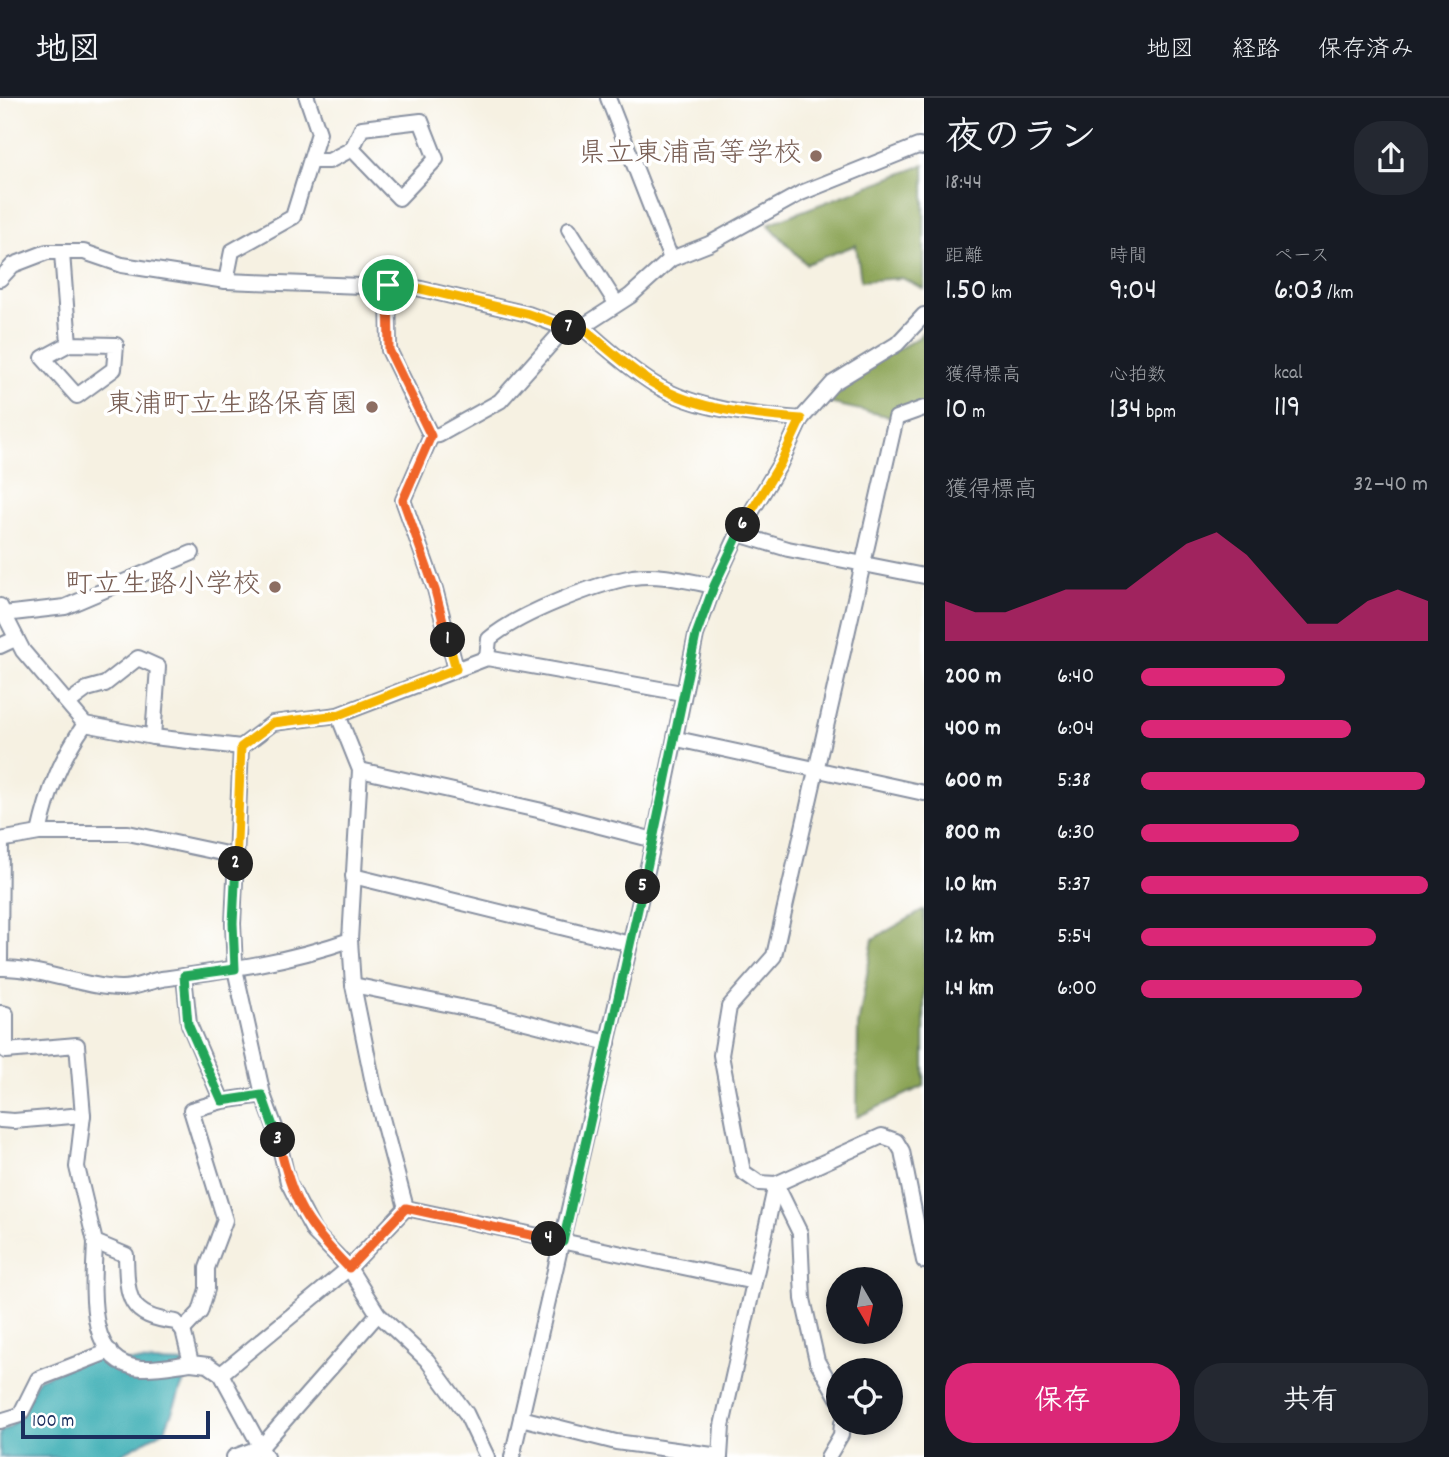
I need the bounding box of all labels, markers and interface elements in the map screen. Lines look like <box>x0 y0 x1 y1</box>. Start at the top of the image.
text: 地図 <box>35 29 101 76</box>
text: 地図 <box>1146 34 1194 68</box>
text: 経路 <box>1232 34 1280 68</box>
text: 保存済み <box>1318 34 1414 68</box>
text: 夜のラン <box>945 113 1097 168</box>
button: share <box>1354 121 1428 195</box>
place label: 県立東浦高等学校 <box>578 136 802 176</box>
marker: 県立東浦高等学校 <box>808 148 824 164</box>
text: 18:44 <box>945 167 982 200</box>
text: 距離 <box>945 244 983 271</box>
text: 時間 <box>1109 244 1147 271</box>
text: ペース <box>1274 244 1330 271</box>
pin <box>358 255 418 315</box>
icon: arrive <box>369 266 407 304</box>
text: 1.50 <box>945 271 987 314</box>
text: 9:04 <box>1109 271 1157 314</box>
text: 6:03 <box>1274 271 1323 314</box>
text: km <box>987 281 1012 308</box>
text: /km <box>1323 281 1354 308</box>
pin: 7 <box>552 310 586 345</box>
text: 7 <box>565 314 572 341</box>
text: kcal <box>1274 361 1303 388</box>
text: 獲得標高 <box>945 363 1021 390</box>
text: 心拍数 <box>1109 363 1166 390</box>
place label: 東浦町立生路保育園 <box>106 387 358 427</box>
text: 119 <box>1274 388 1301 431</box>
text: 10 <box>945 390 968 433</box>
text: 134 <box>1109 390 1142 433</box>
marker: 東浦町立生路保育園 <box>364 399 380 415</box>
text: m <box>968 400 985 427</box>
text: bpm <box>1142 400 1176 427</box>
text: 32–40 m <box>1353 469 1428 502</box>
text: 獲得標高 <box>945 475 1037 508</box>
pin: 6 <box>726 508 760 542</box>
text: 6 <box>738 511 747 538</box>
place label: 町立生路小学校 <box>65 567 261 607</box>
marker: 町立生路小学校 <box>267 579 283 595</box>
pin: 1 <box>430 622 466 658</box>
text: 1 <box>445 626 450 653</box>
text: 200 m <box>945 661 1001 694</box>
text: 6:40 <box>1057 661 1094 694</box>
text: 400 m <box>945 713 1001 746</box>
text: 6:04 <box>1057 713 1094 746</box>
text: 600 m <box>945 765 1002 798</box>
text: 5:38 <box>1057 765 1091 798</box>
text: 800 m <box>945 817 1000 850</box>
text: 6:30 <box>1057 817 1095 850</box>
pin: 2 <box>218 846 254 882</box>
text: 2 <box>231 850 240 877</box>
text: 1.0 km <box>945 869 997 902</box>
text: 5:37 <box>1057 869 1091 902</box>
pin: 5 <box>626 870 660 904</box>
text: 5 <box>638 873 647 900</box>
text: 1.2 km <box>945 921 994 954</box>
text: 5:54 <box>1057 921 1092 954</box>
text: 1.4 km <box>945 973 994 1006</box>
text: 6:00 <box>1057 973 1097 1006</box>
pin: 3 <box>260 1122 296 1158</box>
text: 3 <box>273 1126 282 1153</box>
pin: 4 <box>532 1222 566 1256</box>
text: 4 <box>545 1225 552 1252</box>
north arrow <box>826 1267 903 1344</box>
map controls <box>826 1267 903 1435</box>
button: locate <box>826 1358 903 1435</box>
button: 保存 <box>945 1363 1180 1443</box>
button: 共有 <box>1194 1363 1428 1443</box>
scale bar <box>21 1408 210 1440</box>
text: 100 m <box>32 1409 74 1436</box>

